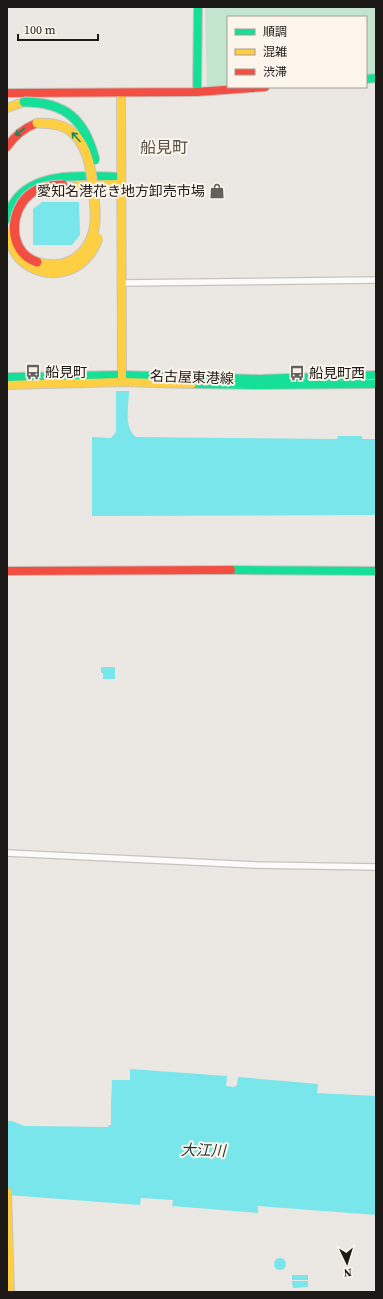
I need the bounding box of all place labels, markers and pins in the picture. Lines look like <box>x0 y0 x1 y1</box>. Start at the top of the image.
place label: 愛知名港花き地方卸売市場 <box>37 181 205 201</box>
shop icon: 愛知名港花き地方卸売市場 <box>208 182 226 200</box>
place label: 船見町 <box>45 362 87 382</box>
bus stop icon: 船見町 <box>24 363 42 381</box>
place label: 船見町西 <box>309 363 365 383</box>
bus stop icon: 船見町西 <box>288 364 306 382</box>

